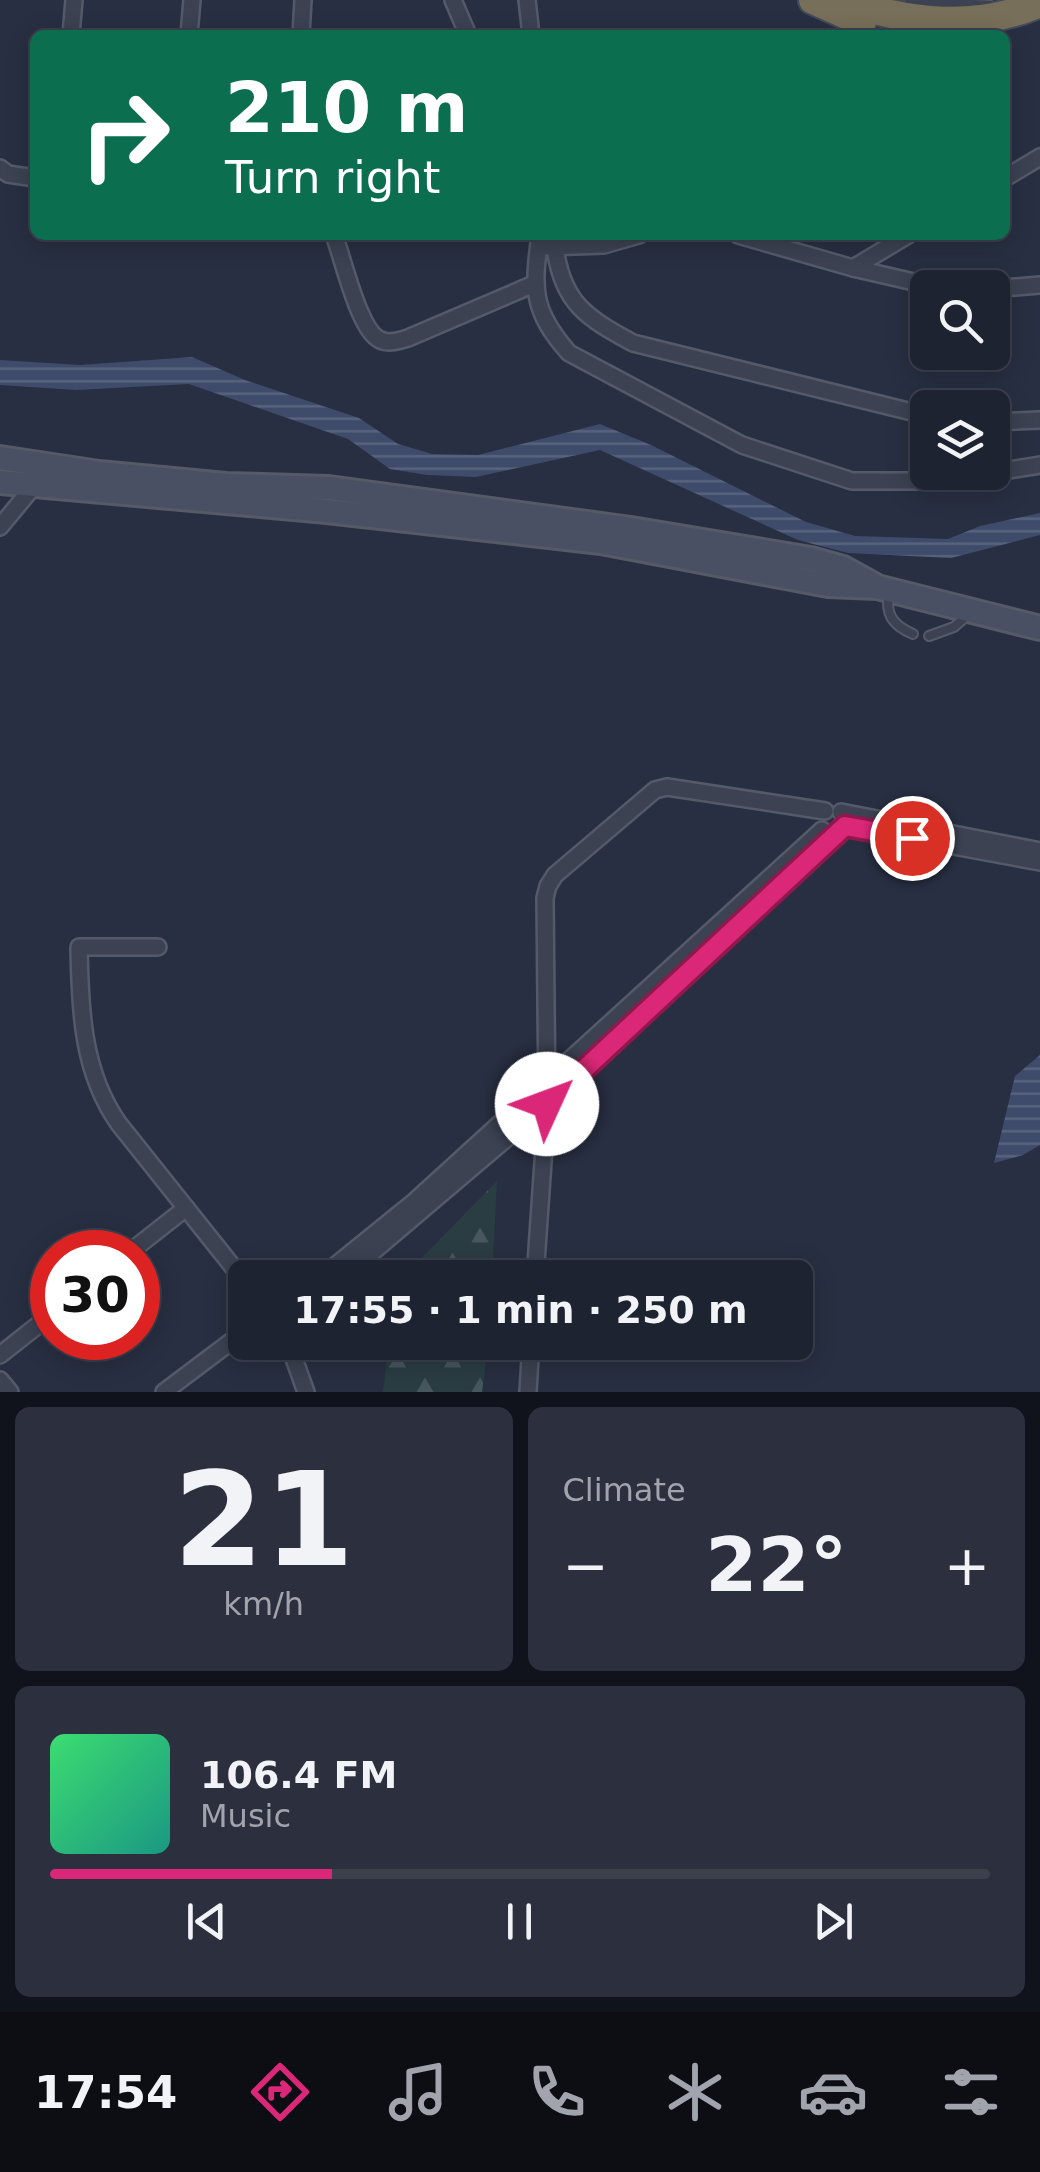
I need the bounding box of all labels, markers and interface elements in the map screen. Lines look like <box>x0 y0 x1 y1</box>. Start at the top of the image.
text: 210 m <box>225 67 468 149</box>
icon: right <box>60 70 190 200</box>
text: Turn right <box>225 151 440 204</box>
map controls <box>910 270 1010 490</box>
button: search <box>910 270 1010 370</box>
button: layers <box>910 390 1010 490</box>
pin <box>870 796 955 881</box>
icon: arrive <box>885 811 940 866</box>
position arrow <box>495 1052 599 1156</box>
speed limit sign: 30 <box>30 1230 160 1360</box>
text: 17:55 · 1 min · 250 m <box>293 1288 748 1332</box>
text: 21 <box>173 1444 354 1596</box>
text: Climate <box>563 1471 686 1509</box>
text: 22° <box>705 1521 847 1609</box>
text: − <box>563 1534 609 1598</box>
text: + <box>944 1534 990 1598</box>
text: km/h <box>223 1585 304 1623</box>
text: 106.4 FM <box>200 1753 397 1797</box>
text: Music <box>200 1797 291 1835</box>
icon: previous <box>179 1894 234 1949</box>
icon: pause <box>492 1894 547 1949</box>
icon: next <box>806 1894 861 1949</box>
icon: directions <box>245 2057 315 2127</box>
icon: music <box>383 2057 453 2127</box>
icon: phone <box>522 2057 592 2127</box>
icon: climate <box>660 2057 730 2127</box>
icon: car <box>798 2057 868 2127</box>
icon: filters <box>936 2057 1006 2127</box>
text: 17:54 <box>34 2066 177 2119</box>

